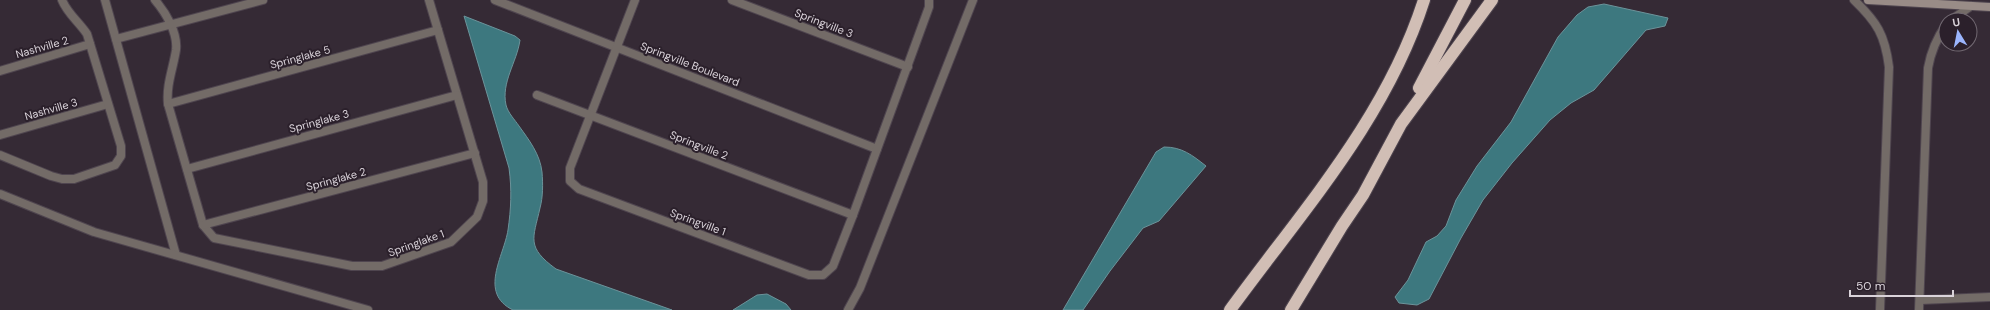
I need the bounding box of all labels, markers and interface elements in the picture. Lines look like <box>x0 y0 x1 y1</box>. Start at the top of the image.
street label: Springville 3 <box>793 5 855 41</box>
north arrow <box>1938 12 1978 52</box>
text: U <box>1951 15 1961 30</box>
street label: Nashville 2 <box>14 33 70 61</box>
street label: Springville Boulevard <box>638 39 742 89</box>
street label: Springlake 5 <box>268 42 332 72</box>
street label: Nashville 3 <box>23 95 79 123</box>
street label: Springlake 3 <box>287 106 351 136</box>
street label: Springville 2 <box>668 127 730 163</box>
street label: Springlake 2 <box>304 164 368 194</box>
street label: Springville 1 <box>668 205 728 239</box>
street label: Springlake 1 <box>386 226 446 260</box>
scale bar <box>1850 272 1953 298</box>
text: 50 m <box>1856 278 1885 294</box>

